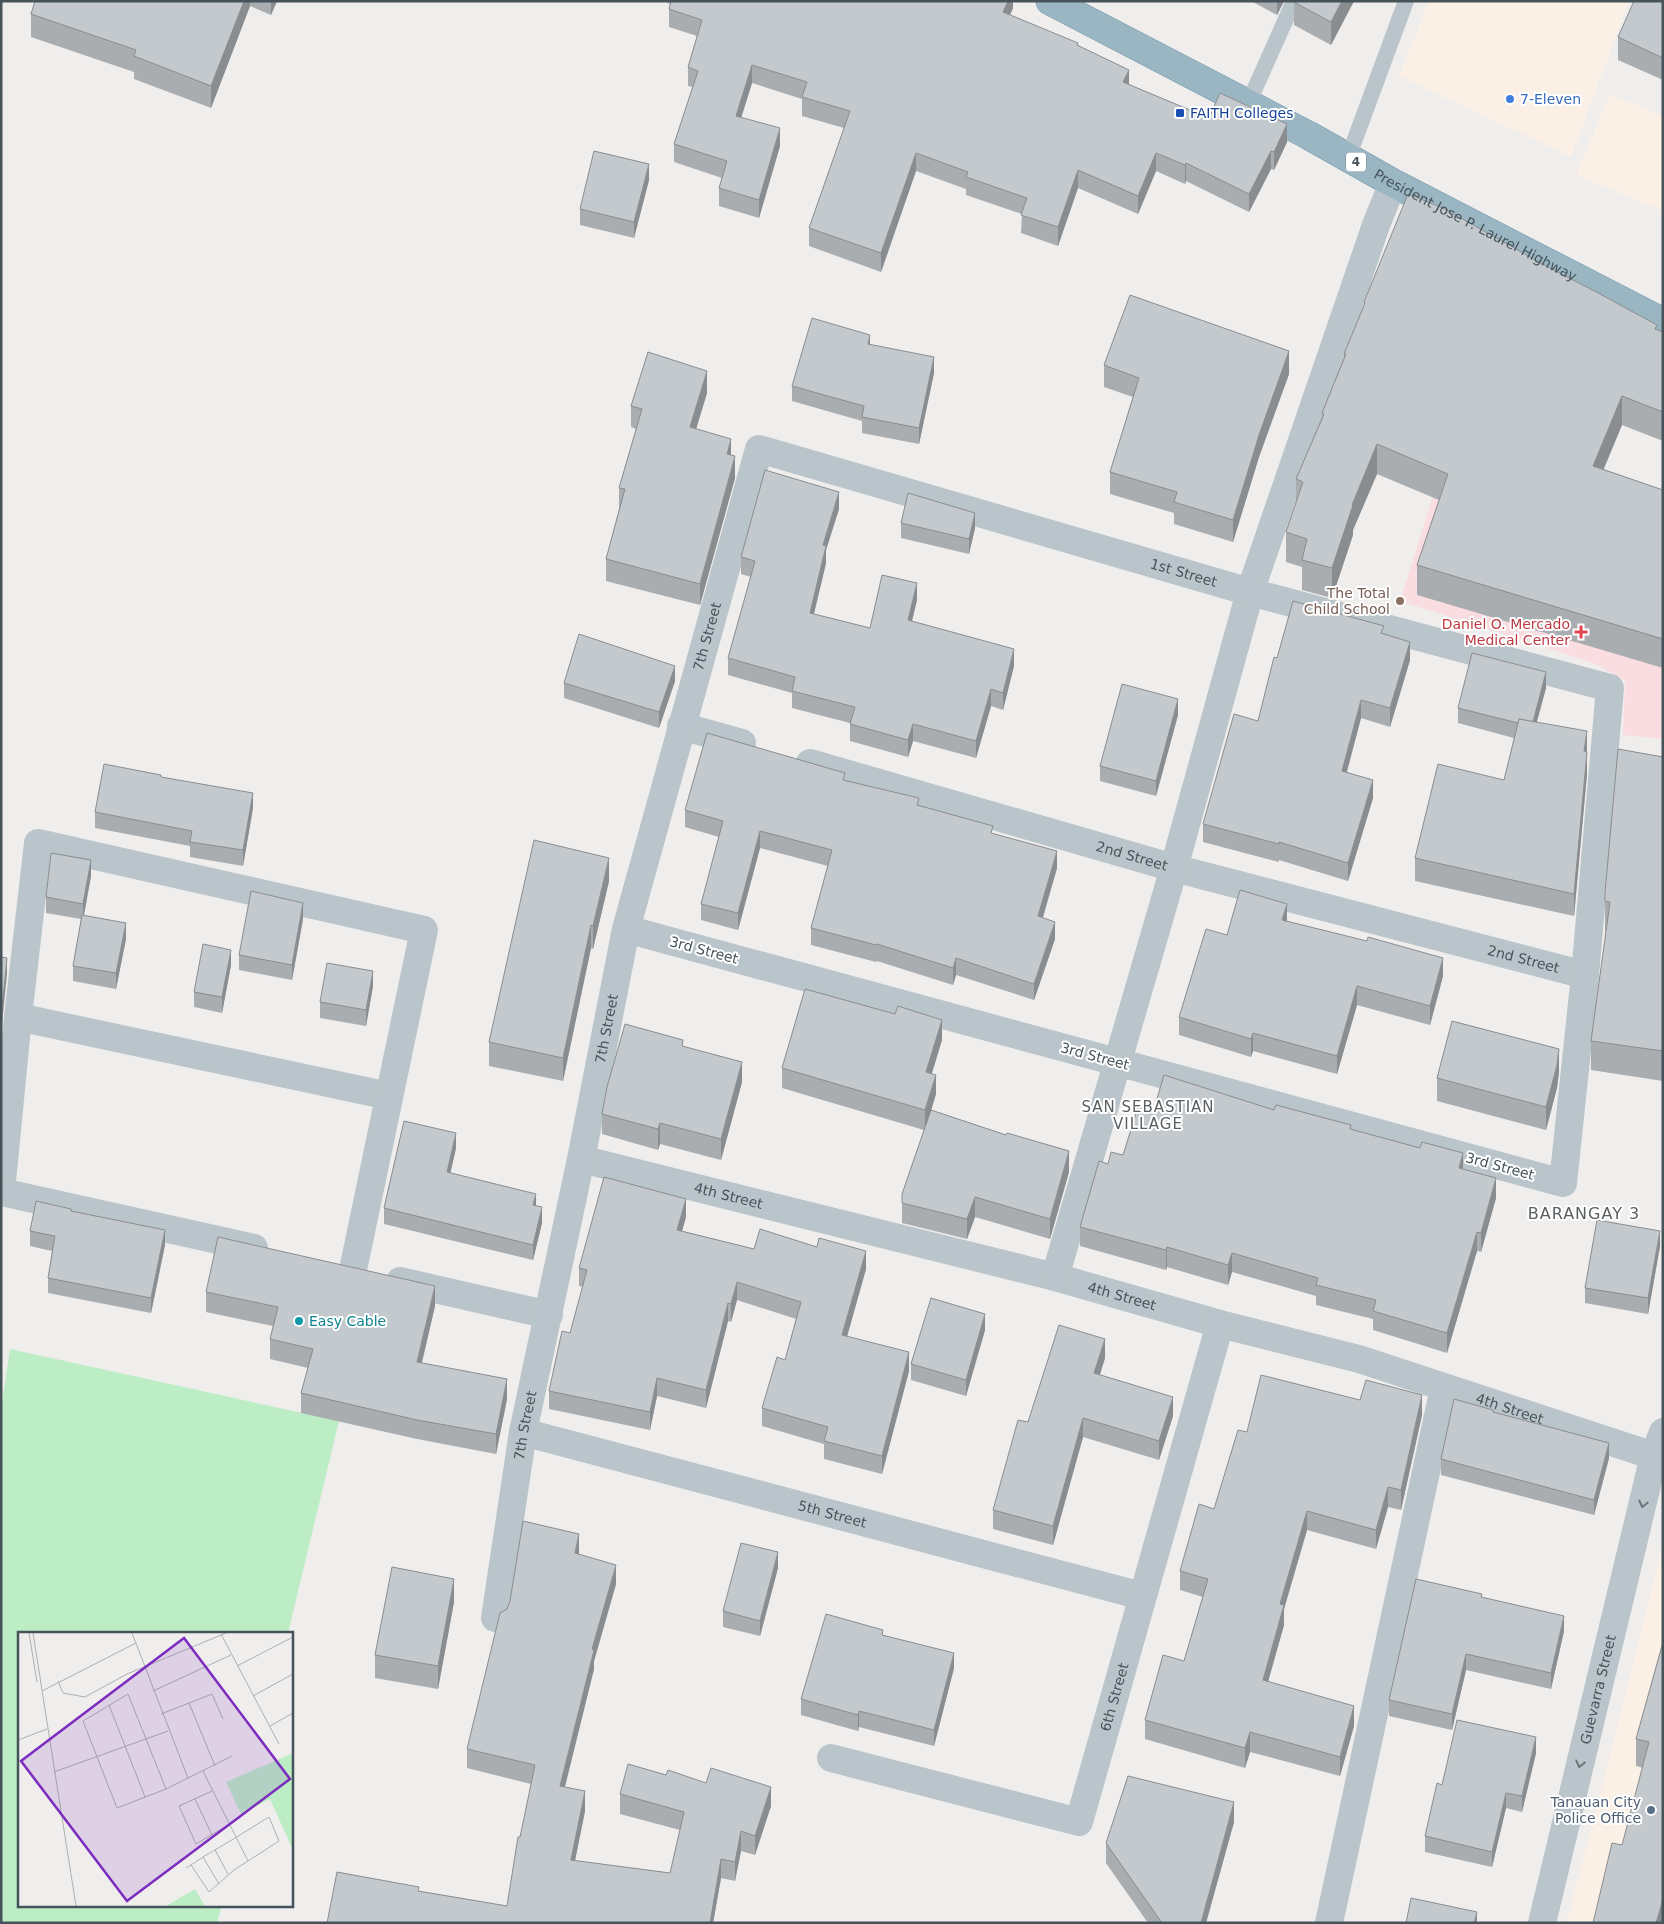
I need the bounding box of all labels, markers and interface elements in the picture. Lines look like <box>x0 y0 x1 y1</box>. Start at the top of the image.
place label: 7-Eleven <box>1520 91 1581 107</box>
marker: 7-Eleven <box>1504 93 1516 105</box>
place label: FAITH Colleges <box>1190 105 1294 121</box>
marker: FAITH Colleges <box>1174 107 1186 119</box>
road number: 4 <box>1346 152 1366 172</box>
street label: President Jose P. Laurel Highway <box>1371 166 1580 284</box>
street label: 1st Street <box>1148 555 1219 590</box>
place label: The Total Child School <box>1304 585 1390 617</box>
marker: The Total Child School <box>1394 595 1406 607</box>
street label: 7th Street <box>690 600 724 673</box>
place label: Daniel O. Mercado Medical Center <box>1442 616 1570 648</box>
marker: Daniel O. Mercado Medical Center <box>1574 625 1588 639</box>
street label: 2nd Street <box>1094 838 1170 874</box>
street label: 3rd Street <box>668 933 741 967</box>
street label: 2nd Street <box>1486 942 1562 976</box>
street label: 7th Street <box>592 992 621 1065</box>
street label: 3rd Street <box>1059 1039 1132 1073</box>
district label: SAN SEBASTIAN VILLAGE <box>1081 1098 1215 1133</box>
street label: 3rd Street <box>1464 1149 1537 1183</box>
street label: 4th Street <box>692 1179 765 1212</box>
district label: BARANGAY 3 <box>1528 1204 1640 1223</box>
street label: 4th Street <box>1086 1279 1158 1314</box>
place label: Easy Cable <box>309 1313 386 1329</box>
marker: Easy Cable <box>293 1315 305 1327</box>
street label: 7th Street <box>511 1389 540 1461</box>
street label: 4th Street <box>1474 1390 1546 1427</box>
street label: 5th Street <box>796 1497 869 1531</box>
one-way arrow <box>1638 1499 1649 1508</box>
inset map <box>18 1632 292 1906</box>
street label: Guevarra Street <box>1577 1633 1619 1746</box>
street label: 6th Street <box>1097 1661 1132 1733</box>
one-way arrow <box>1575 1759 1586 1768</box>
place label: Tanauan City Police Office <box>1550 1794 1641 1826</box>
marker: Tanauan City Police Office <box>1645 1804 1657 1816</box>

